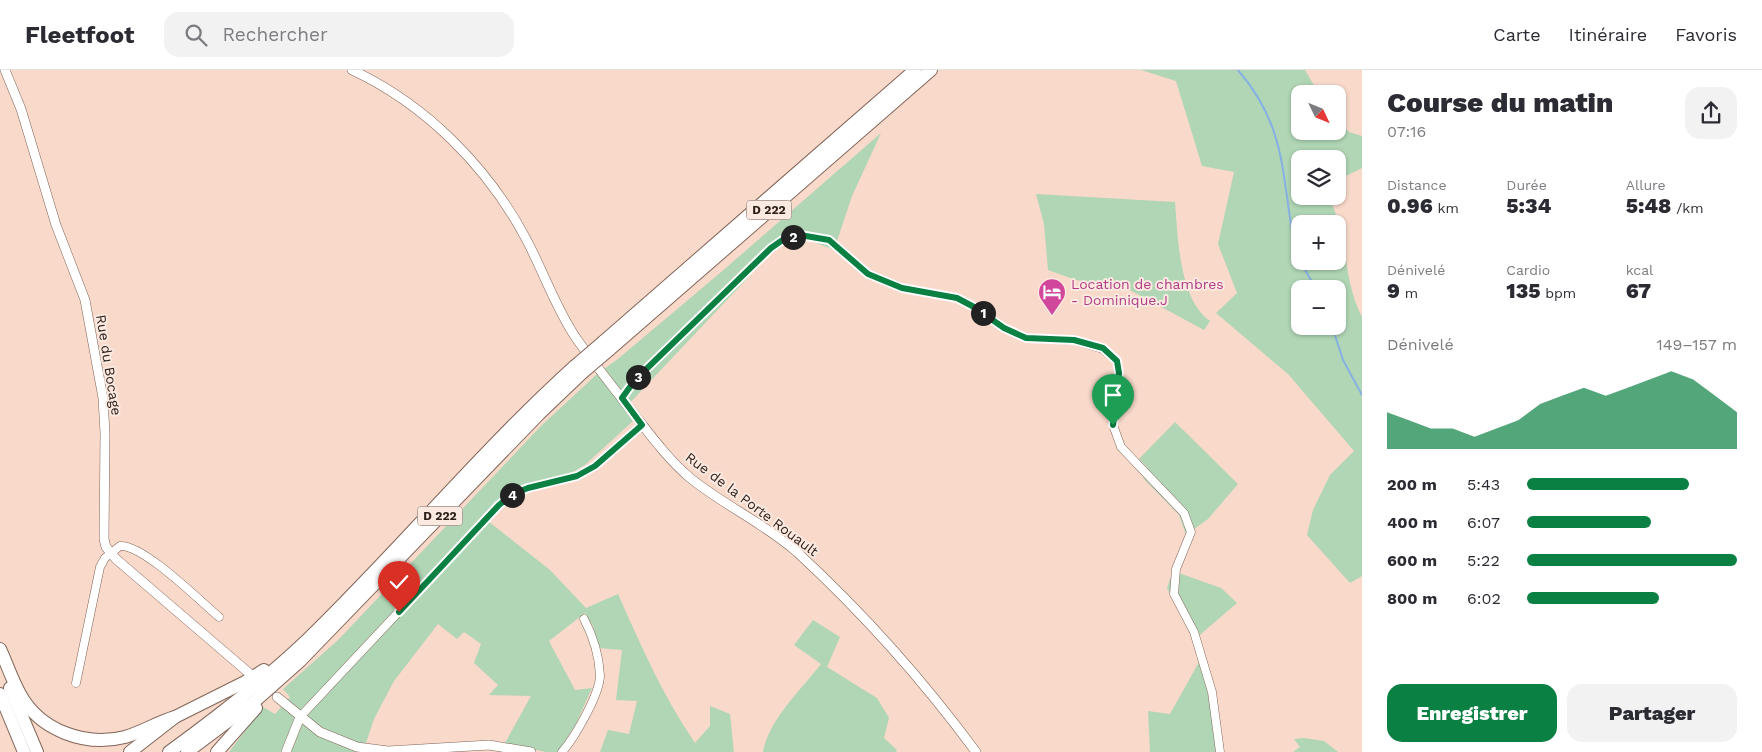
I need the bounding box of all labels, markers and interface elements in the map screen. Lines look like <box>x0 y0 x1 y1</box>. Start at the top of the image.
search box <box>164 12 514 57</box>
text: Fleetfoot <box>25 21 134 49</box>
icon: search <box>182 21 210 49</box>
text: Rechercher <box>222 23 328 46</box>
text: Carte <box>1493 24 1541 45</box>
text: Itinéraire <box>1569 24 1647 45</box>
text: Favoris <box>1675 24 1737 45</box>
north arrow <box>1291 85 1346 140</box>
map controls <box>1291 85 1346 335</box>
text: Course du matin <box>1387 86 1613 119</box>
button: share <box>1685 87 1737 139</box>
text: 07:16 <box>1387 122 1426 141</box>
button: layers <box>1291 150 1346 205</box>
text: Distance <box>1387 177 1447 193</box>
text: Durée <box>1506 177 1547 193</box>
text: Allure <box>1626 177 1666 193</box>
text: 0.96 <box>1387 193 1433 218</box>
text: 5:34 <box>1506 193 1551 218</box>
text: 5:48 <box>1626 193 1671 218</box>
road number: D 222 <box>746 200 792 220</box>
text: km <box>1433 200 1459 216</box>
text: /km <box>1671 200 1704 216</box>
button: + <box>1291 215 1346 270</box>
pin: 2 <box>780 224 806 250</box>
text: 2 <box>789 229 798 245</box>
text: Dénivelé <box>1387 262 1445 278</box>
text: Cardio <box>1506 262 1550 278</box>
text: kcal <box>1626 262 1653 278</box>
place label: Location de chambres - Dominique.J <box>1071 276 1224 308</box>
hotel icon: Location de chambres - Dominique.J <box>1037 277 1067 316</box>
text: 9 <box>1387 278 1400 303</box>
text: 135 <box>1506 278 1540 303</box>
text: 67 <box>1626 278 1651 303</box>
button: − <box>1291 280 1346 335</box>
text: m <box>1400 285 1418 301</box>
text: bpm <box>1540 285 1576 301</box>
pin: 1 <box>970 300 996 326</box>
text: 1 <box>980 305 987 321</box>
street label: Rue du Bocage <box>93 314 125 416</box>
text: Dénivelé <box>1387 335 1454 354</box>
text: 149–157 m <box>1656 335 1737 354</box>
pin: 3 <box>626 364 650 390</box>
text: 3 <box>634 369 643 385</box>
pin <box>1092 374 1134 425</box>
icon: arrive <box>1099 381 1127 409</box>
street label: Rue de la Porte Rouault <box>682 449 822 559</box>
text: 200 m <box>1387 475 1437 494</box>
text: 5:43 <box>1467 475 1500 494</box>
pin: 4 <box>500 482 524 508</box>
text: 4 <box>508 487 517 503</box>
road number: D 222 <box>418 506 462 526</box>
text: 400 m <box>1387 513 1438 532</box>
text: 6:07 <box>1467 513 1500 532</box>
text: 600 m <box>1387 551 1437 570</box>
text: 5:22 <box>1467 551 1500 570</box>
pin <box>378 561 420 612</box>
icon: check <box>385 568 413 596</box>
text: 800 m <box>1387 589 1437 608</box>
text: 6:02 <box>1467 589 1501 608</box>
button: Enregistrer <box>1387 684 1557 742</box>
button: Partager <box>1567 684 1737 742</box>

